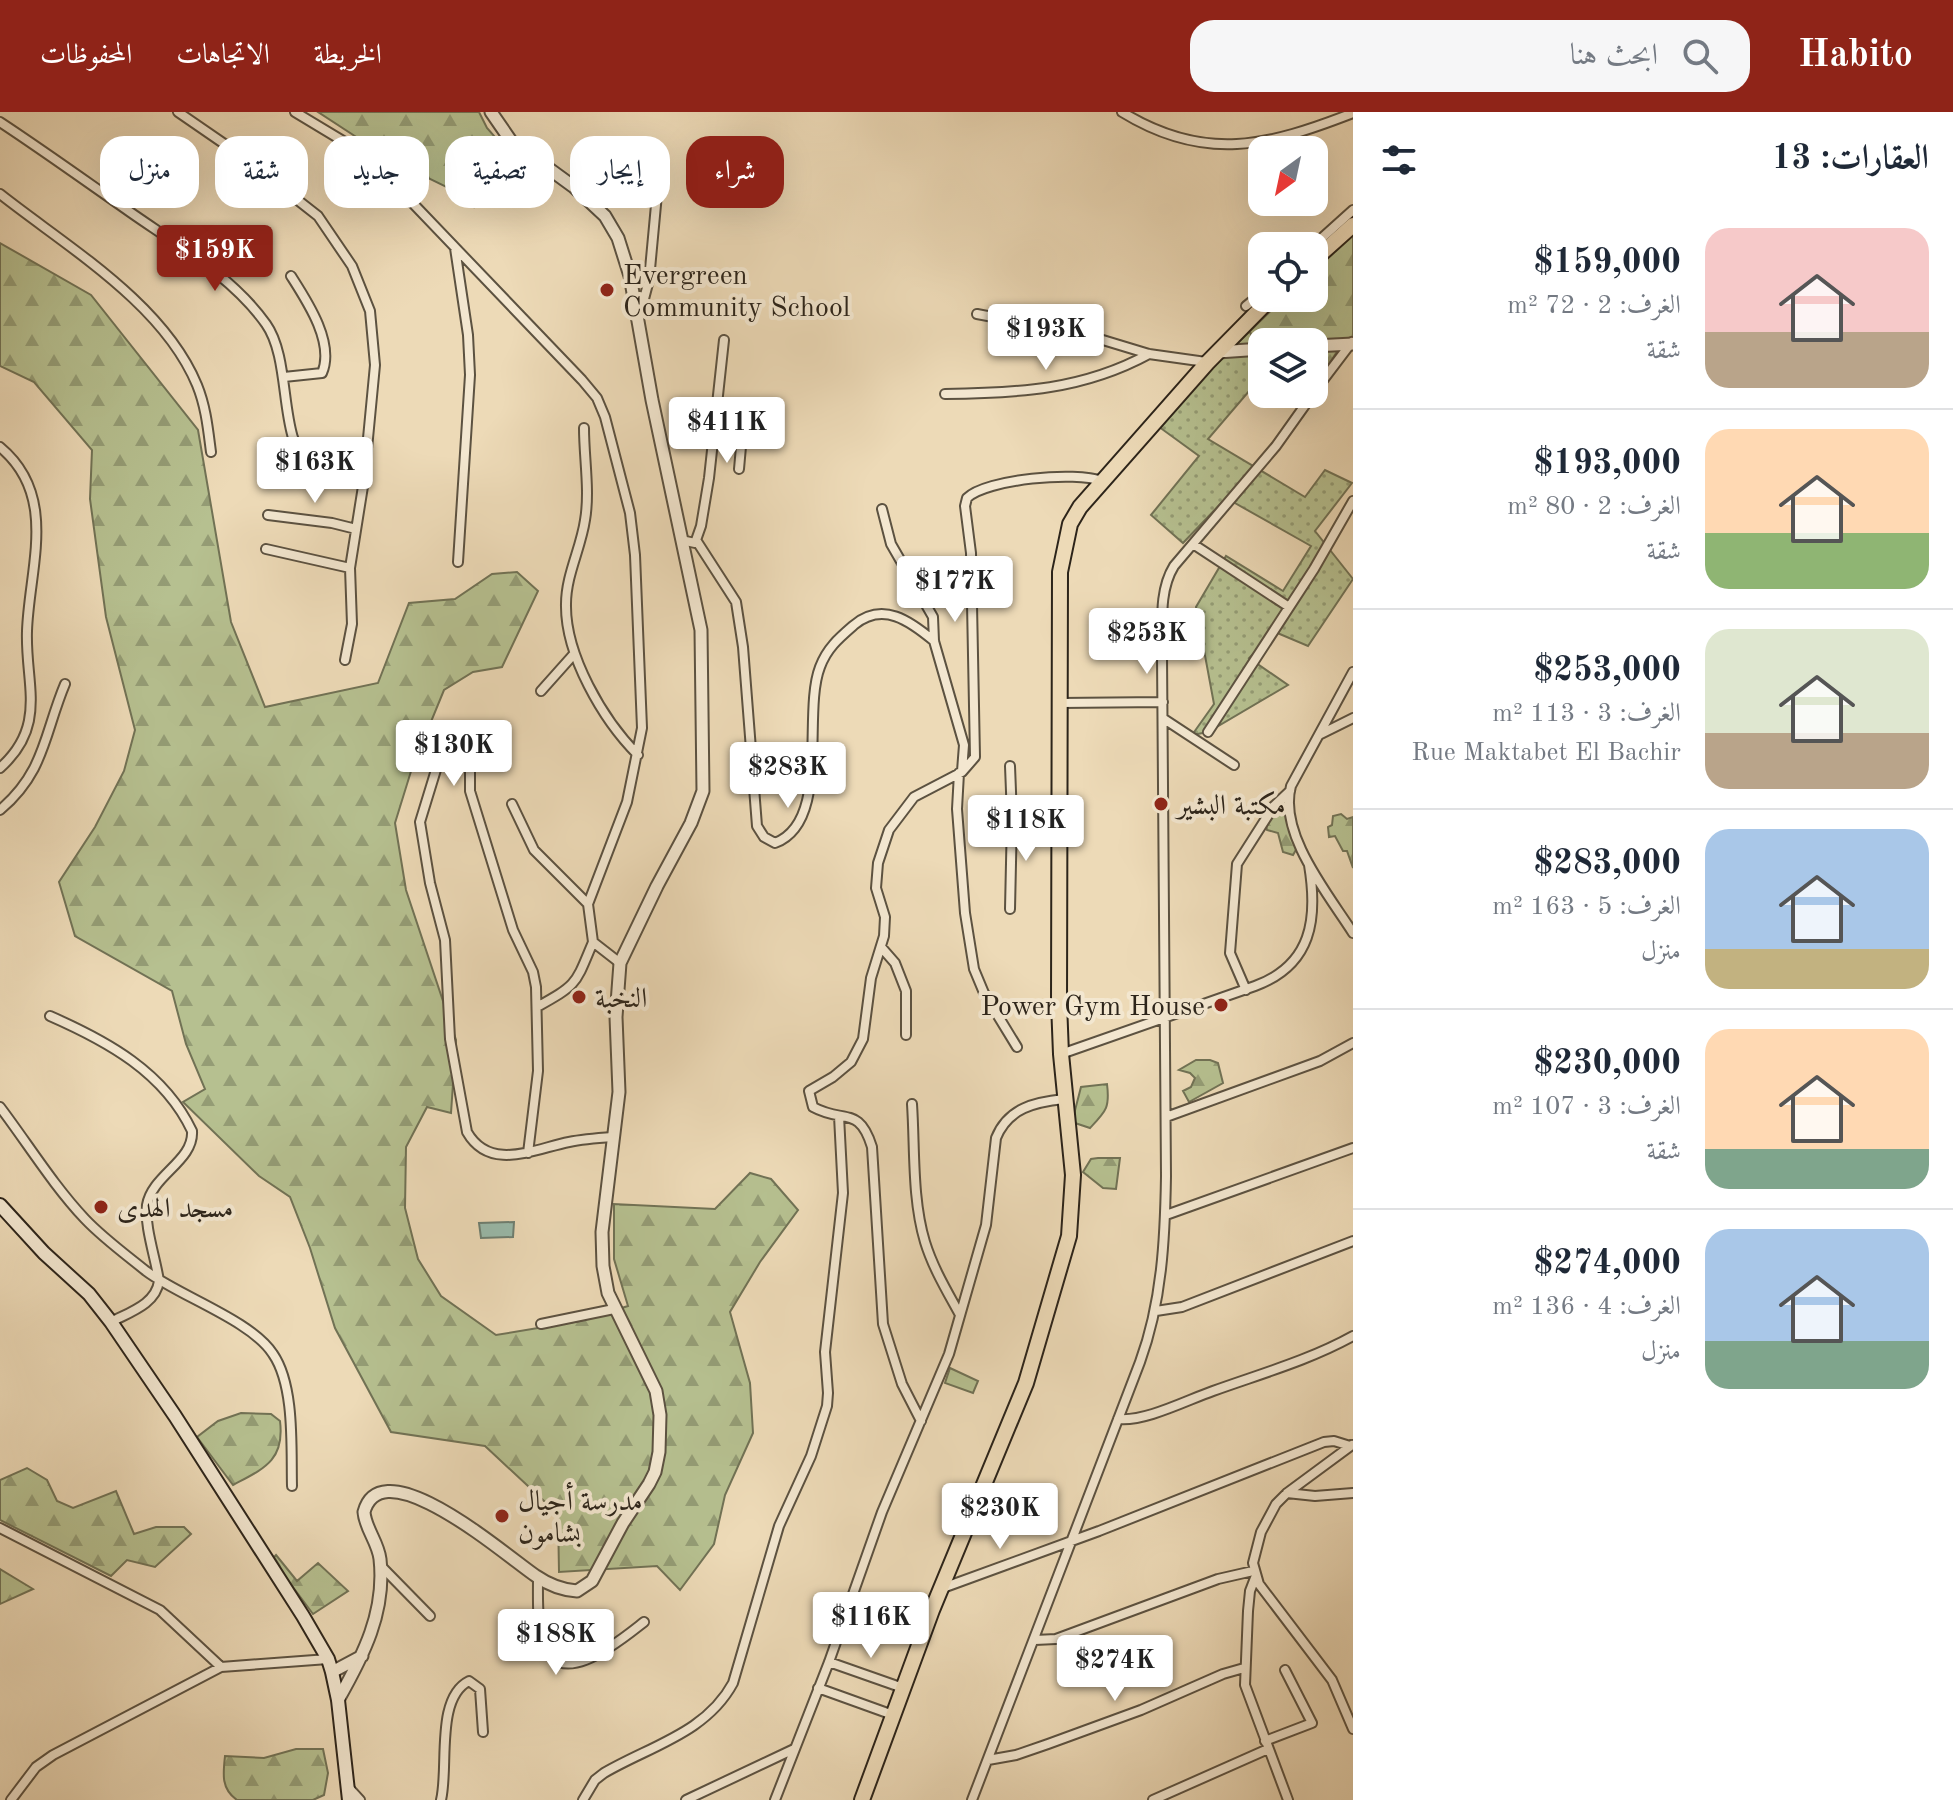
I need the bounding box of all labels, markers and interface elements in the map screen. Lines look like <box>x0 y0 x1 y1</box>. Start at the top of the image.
search box <box>1190 20 1750 92</box>
icon: search <box>1678 34 1722 78</box>
text: Habito <box>1798 37 1913 75</box>
text: ابحث هنا <box>1570 41 1658 71</box>
text: المحفوظات <box>40 42 132 70</box>
text: الاتجاهات <box>176 42 270 70</box>
text: الخريطة <box>314 42 382 70</box>
chip: منزل <box>100 136 199 208</box>
chip: شقة <box>215 136 308 208</box>
chip: جديد <box>324 136 429 208</box>
chip: تصفية <box>445 136 554 208</box>
chip: إيجار <box>570 136 670 208</box>
chip: شراء <box>686 136 784 208</box>
north arrow <box>1248 136 1328 216</box>
map controls <box>1248 136 1328 408</box>
icon: filters <box>1377 138 1421 182</box>
text: العقارات: 13 <box>1772 142 1929 176</box>
pin: $159K <box>159 225 271 293</box>
button: locate <box>1248 232 1328 312</box>
text: $159K <box>175 238 255 264</box>
text: $159,000 <box>1533 246 1681 280</box>
icon: home <box>1769 260 1865 356</box>
place label: Evergreen Community School <box>623 263 850 323</box>
marker: Evergreen Community School <box>598 281 616 299</box>
text: الغرف: 2 · 72 m² <box>1507 293 1681 319</box>
pin: $193K <box>990 304 1102 372</box>
text: $193K <box>1006 317 1086 343</box>
button: layers <box>1248 328 1328 408</box>
text: شقة <box>1647 338 1681 364</box>
pin: $411K <box>671 397 783 465</box>
text: $411K <box>687 410 767 436</box>
pin: $163K <box>259 437 371 505</box>
text: $193,000 <box>1533 447 1681 481</box>
text: $163K <box>275 450 355 476</box>
icon: home <box>1769 461 1865 557</box>
text: الغرف: 2 · 80 m² <box>1507 494 1681 520</box>
text: شقة <box>1647 539 1681 565</box>
pin: $177K <box>899 556 1011 624</box>
text: $177K <box>915 569 995 595</box>
pin: $253K <box>1091 608 1203 676</box>
text: $253K <box>1107 621 1187 647</box>
text: $253,000 <box>1533 654 1681 688</box>
icon: home <box>1769 661 1865 757</box>
text: الغرف: 3 · 113 m² <box>1492 701 1681 727</box>
pin: $130K <box>398 720 510 788</box>
text: $130K <box>414 733 494 759</box>
text: Rue Maktabet El Bachir <box>1411 740 1681 766</box>
pin: $283K <box>732 742 844 810</box>
text: $283K <box>748 755 828 781</box>
place label: مكتبة البشير <box>1174 791 1286 821</box>
pin: $118K <box>970 795 1082 863</box>
marker: مكتبة البشير <box>1152 795 1170 813</box>
text: $118K <box>986 808 1066 834</box>
text: $283,000 <box>1533 847 1681 881</box>
icon: home <box>1769 861 1865 957</box>
text: الغرف: 5 · 163 m² <box>1492 894 1681 920</box>
text: منزل <box>1641 939 1681 965</box>
place label: النخبة <box>595 986 647 1014</box>
marker: النخبة <box>570 988 588 1006</box>
place label: Power Gym House <box>980 994 1205 1022</box>
marker: Power Gym House <box>1212 996 1230 1014</box>
text: $230,000 <box>1533 1047 1681 1081</box>
icon: home <box>1769 1061 1865 1157</box>
text: الغرف: 3 · 107 m² <box>1492 1094 1681 1120</box>
text: شقة <box>1647 1139 1681 1165</box>
place label: مسجد الهدى <box>117 1196 233 1224</box>
marker: مسجد الهدى <box>92 1198 110 1216</box>
text: $274,000 <box>1533 1247 1681 1281</box>
icon: home <box>1769 1261 1865 1357</box>
text: الغرف: 4 · 136 m² <box>1492 1294 1681 1320</box>
text: منزل <box>1641 1339 1681 1365</box>
place label: مدرسة أجيال بشامون <box>518 1481 643 1550</box>
pin: $230K <box>944 1483 1056 1551</box>
text: $230K <box>960 1496 1040 1522</box>
marker: مدرسة أجيال بشامون <box>493 1507 511 1525</box>
pin: $116K <box>815 1592 927 1660</box>
text: $116K <box>831 1605 911 1631</box>
pin: $188K <box>500 1609 612 1677</box>
text: $188K <box>516 1622 596 1648</box>
pin: $274K <box>1059 1635 1171 1703</box>
text: $274K <box>1075 1648 1155 1674</box>

